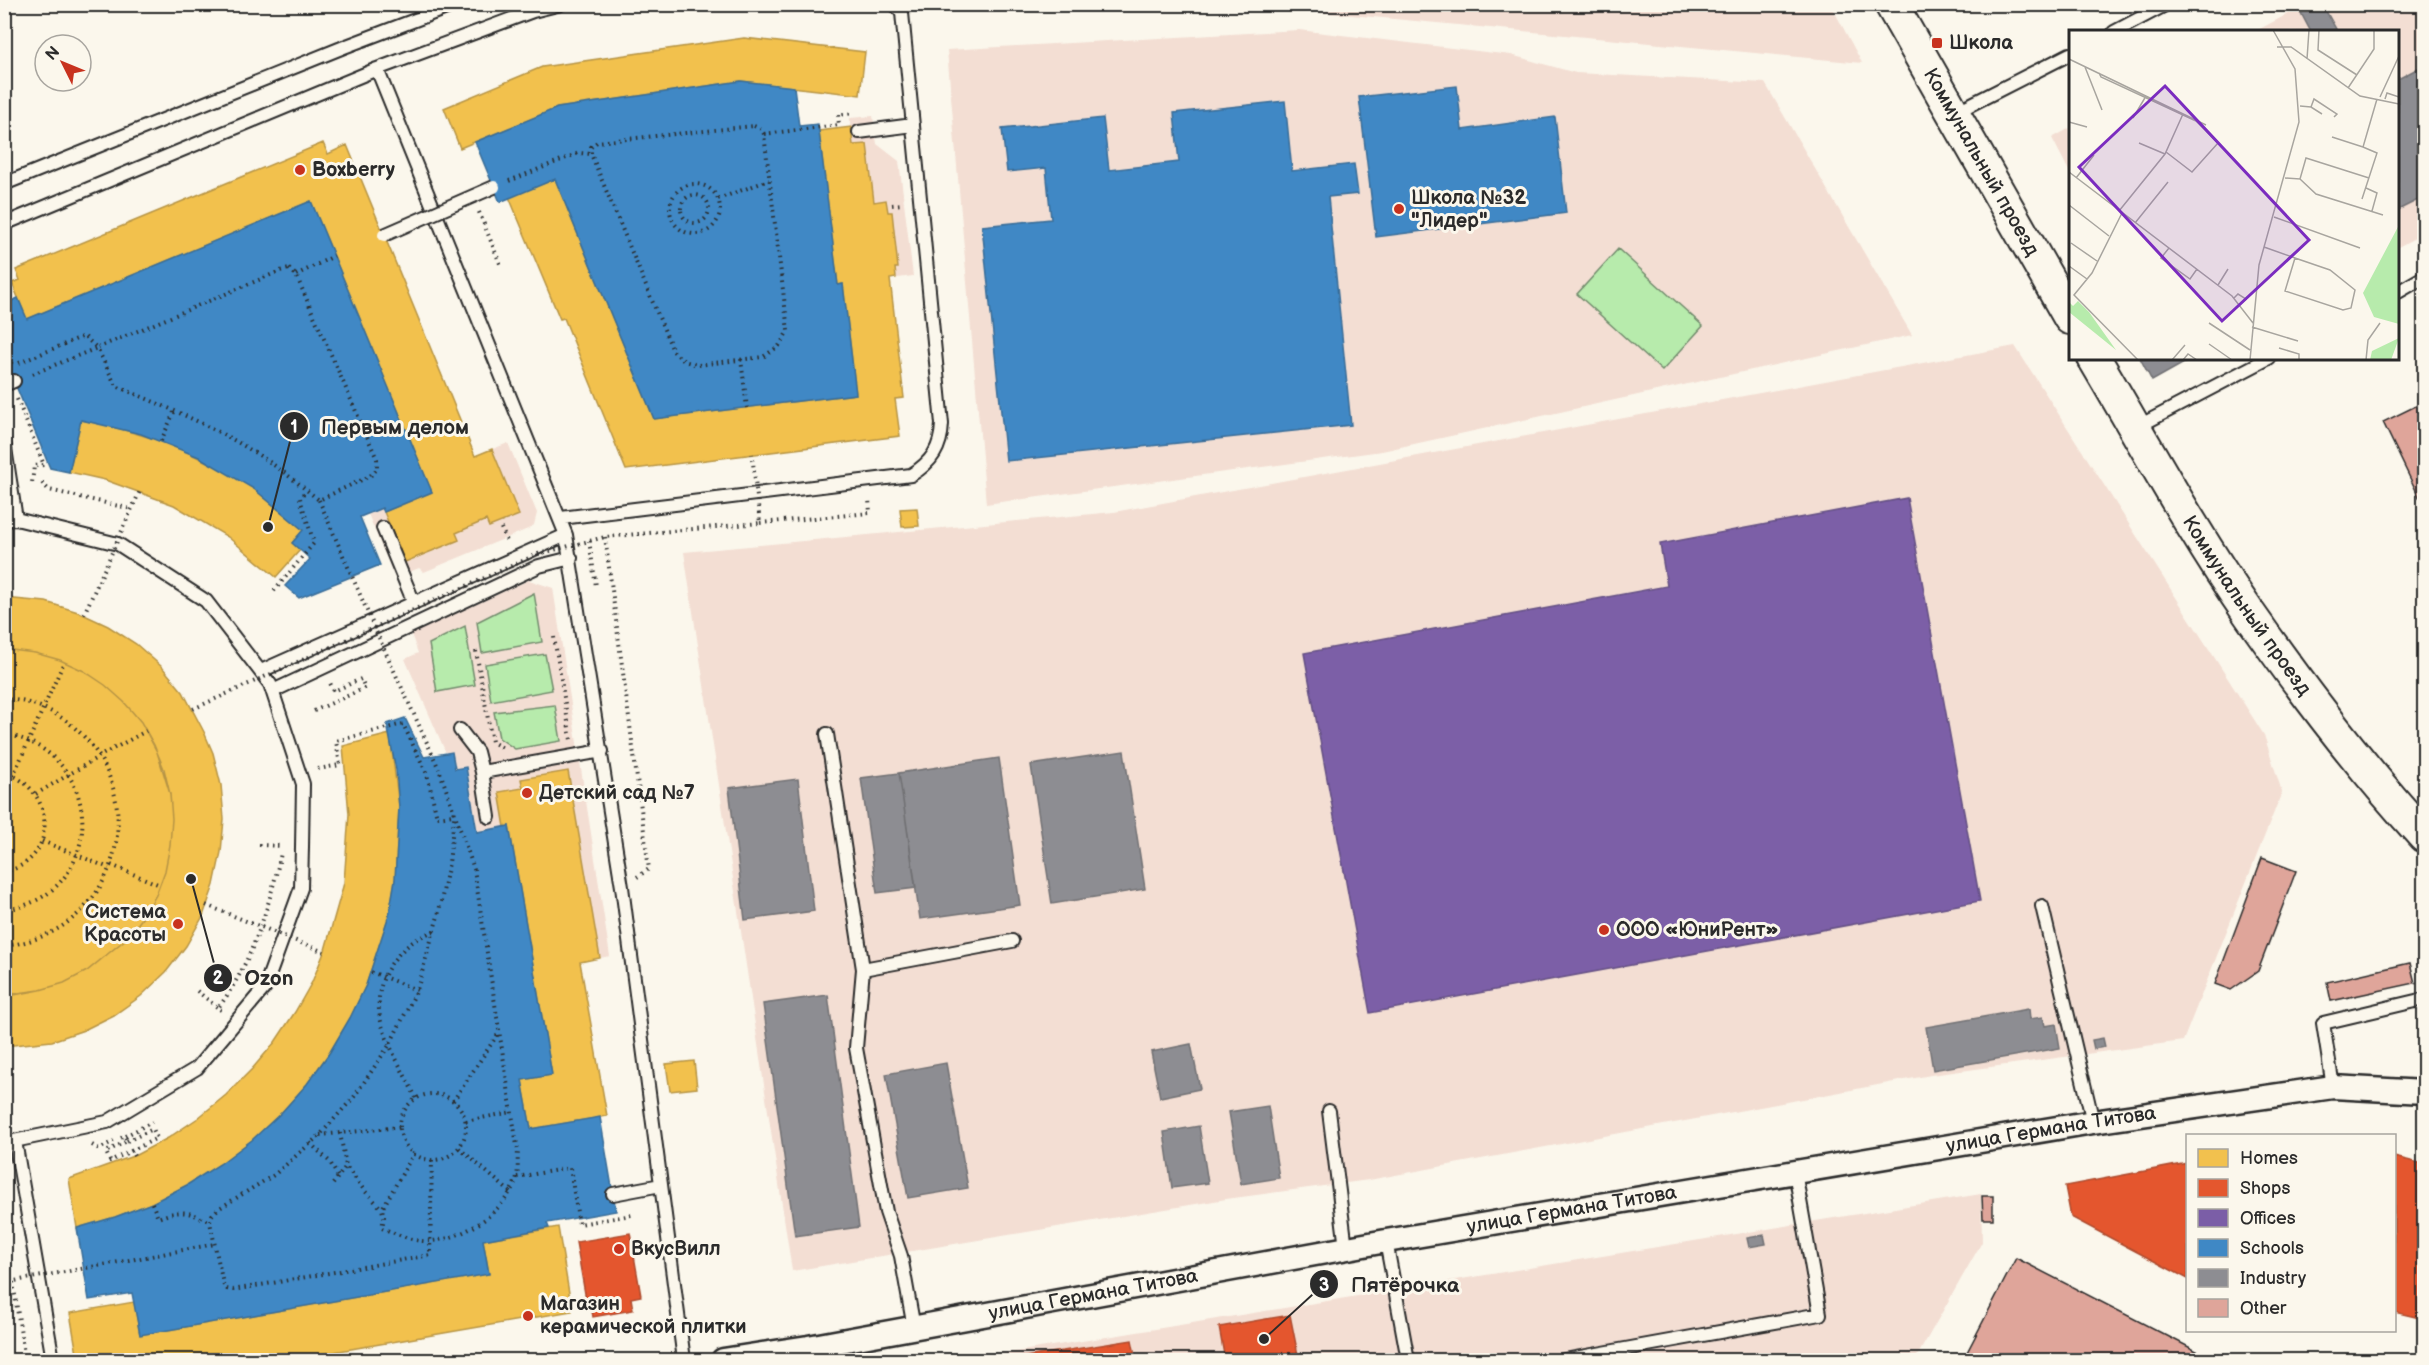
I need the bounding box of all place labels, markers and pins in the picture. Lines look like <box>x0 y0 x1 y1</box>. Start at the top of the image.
place label: Школа <box>1949 31 2013 55</box>
marker: Школа <box>1930 36 1944 50</box>
place label: Boxberry <box>312 158 396 182</box>
marker: Boxberry <box>293 163 307 177</box>
place label: Школа №32 "Лидер" <box>1411 186 1526 233</box>
marker: Школа №32 "Лидер" <box>1392 202 1406 216</box>
callout: Первым делом <box>279 407 481 446</box>
place label: Детский сад №7 <box>539 781 695 805</box>
marker: Детский сад №7 <box>520 786 534 800</box>
place label: Система Красоты <box>84 900 166 947</box>
marker: Система Красоты <box>171 917 185 931</box>
place label: ООО «ЮниРент» <box>1616 918 1778 942</box>
marker: ООО «ЮниРент» <box>1597 923 1611 937</box>
callout: Ozon <box>203 958 306 997</box>
place label: ВкусВилл <box>631 1237 721 1261</box>
marker: ВкусВилл <box>612 1242 626 1256</box>
callout: Пятёрочка <box>1309 1265 1471 1304</box>
place label: Магазин керамической плитки <box>540 1292 747 1339</box>
marker: Магазин керамической плитки <box>521 1309 535 1323</box>

